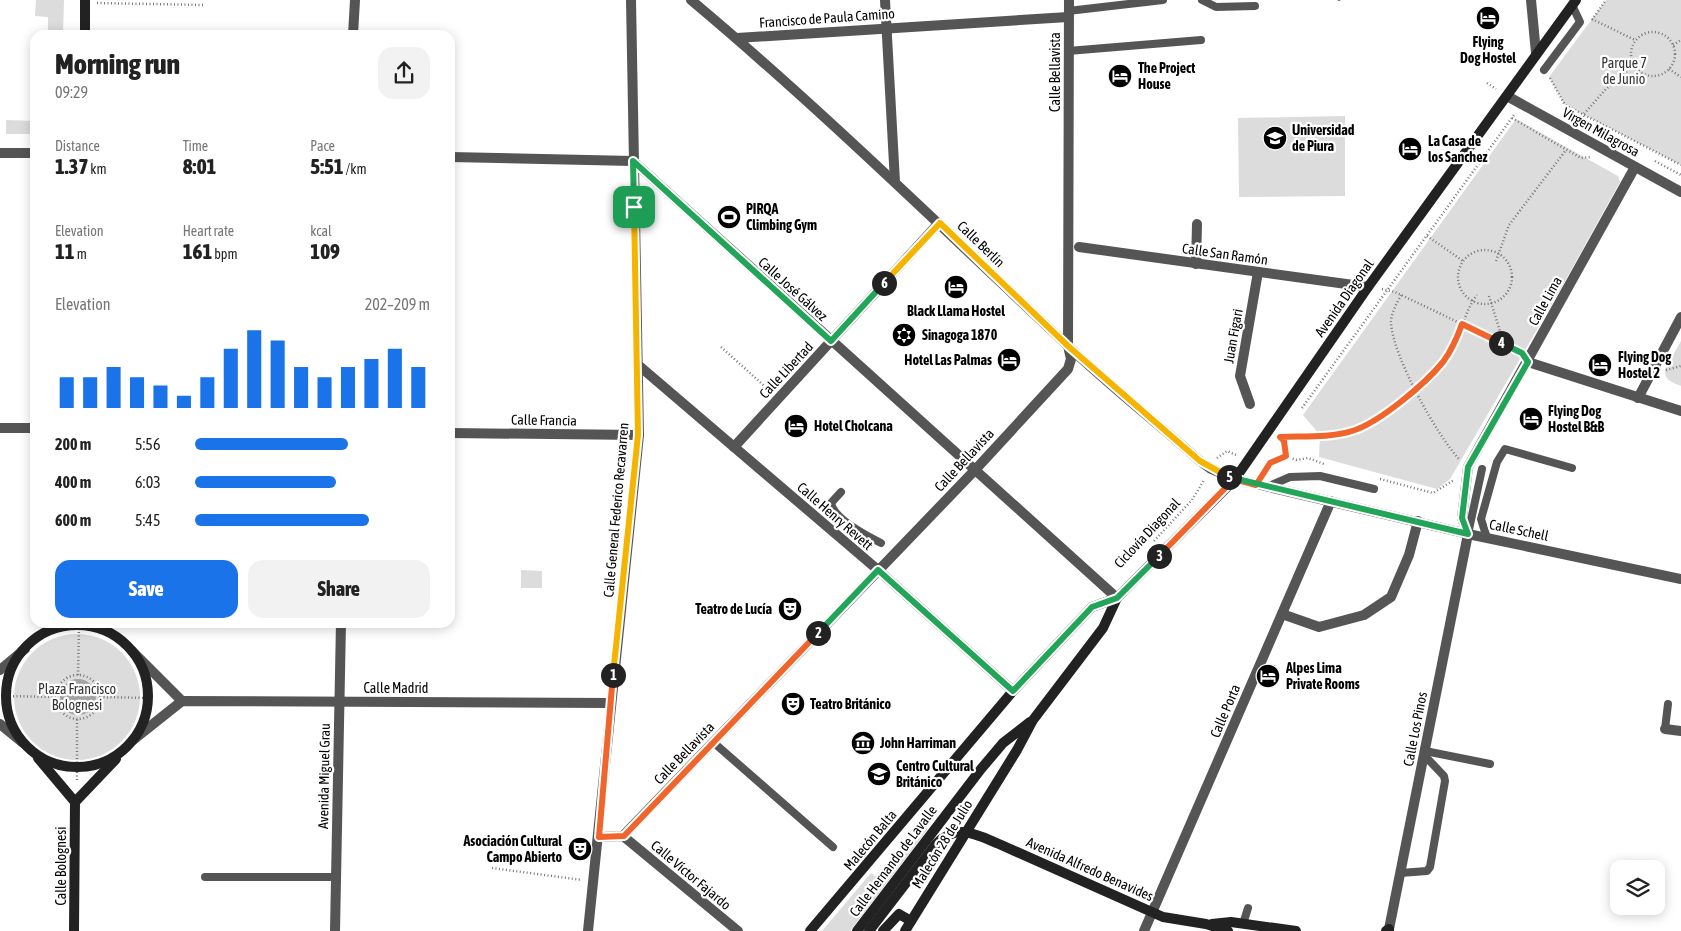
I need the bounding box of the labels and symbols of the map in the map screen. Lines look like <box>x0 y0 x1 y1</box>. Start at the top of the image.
street label: Francisco de Paula Camino <box>759 5 895 31</box>
hotel icon: Flying Dog Hostel <box>1475 5 1501 31</box>
street label: Calle Bellavista <box>1047 32 1063 112</box>
place label: Flying Dog Hostel <box>1460 34 1516 66</box>
park label: Parque 7 de Junio <box>1601 55 1647 87</box>
place label: The Project House <box>1138 60 1195 92</box>
hotel icon: The Project House <box>1107 63 1133 89</box>
street label: Virgen Milagrosa <box>1560 104 1642 160</box>
place label: Universidad de Piura <box>1292 122 1355 154</box>
school or university icon: Universidad de Piura <box>1262 125 1288 151</box>
place label: La Casa de los Sanchez <box>1428 133 1488 165</box>
hotel icon: La Casa de los Sanchez <box>1397 136 1423 162</box>
pin <box>613 186 655 228</box>
place label: PIRQA Climbing Gym <box>746 201 817 233</box>
sports icon: PIRQA Climbing Gym <box>716 204 742 230</box>
street label: Calle Berlín <box>954 218 1008 270</box>
street label: Calle San Ramón <box>1181 240 1269 268</box>
street label: Calle José Gálvez <box>755 254 831 324</box>
street label: Avenida Diagonal <box>1311 256 1377 340</box>
pin: 6 <box>872 270 896 296</box>
hotel icon: Black Llama Hostel <box>943 274 969 300</box>
street label: Calle Lima <box>1525 274 1565 328</box>
place label: Black Llama Hostel <box>907 303 1005 319</box>
street label: Juan Figari <box>1220 308 1246 364</box>
synagogue icon: Sinagoga 1870 <box>891 322 917 348</box>
place label: Sinagoga 1870 <box>922 327 998 343</box>
pin: 4 <box>1488 330 1514 356</box>
street label: Calle Libertad <box>756 339 816 401</box>
hotel icon: Hotel Las Palmas <box>996 347 1022 373</box>
place label: Flying Dog Hostel 2 <box>1618 349 1672 381</box>
place label: Hotel Las Palmas <box>904 352 992 368</box>
hotel icon: Flying Dog Hostel 2 <box>1587 352 1613 378</box>
place label: Flying Dog Hostel B&B <box>1548 403 1604 435</box>
hotel icon: Flying Dog Hostel B&B <box>1518 406 1544 432</box>
street label: Calle Francia <box>511 411 577 429</box>
hotel icon: Hotel Cholcana <box>783 413 809 439</box>
place label: Hotel Cholcana <box>814 418 893 434</box>
street label: Calle General Federico Recavarren <box>600 422 632 598</box>
street label: Calle Bellavista <box>931 425 997 495</box>
pin: 5 <box>1216 464 1242 490</box>
street label: Calle Henry Revett <box>794 479 876 553</box>
street label: Ciclovía Diagonal <box>1111 495 1183 571</box>
street label: Calle Schell <box>1488 516 1550 544</box>
pin: 3 <box>1146 544 1172 568</box>
theatre icon: Teatro de Lucía <box>777 596 803 622</box>
place label: Teatro de Lucía <box>695 601 772 617</box>
pin: 2 <box>806 620 830 646</box>
place label: Alpes Lima Private Rooms <box>1285 660 1360 692</box>
pin: 1 <box>600 662 626 688</box>
hotel icon: Alpes Lima Private Rooms <box>1255 663 1281 689</box>
street label: Calle Madrid <box>364 680 428 696</box>
park label: Plaza Francisco Bolognesi <box>38 681 116 713</box>
street label: Calle Porta <box>1207 682 1243 740</box>
street label: Calle Los Pinos <box>1400 690 1430 768</box>
theatre icon: Teatro Británico <box>780 691 806 717</box>
place label: Teatro Británico <box>810 696 892 712</box>
street label: Calle Bellavista <box>651 719 717 787</box>
street label: Avenida Miguel Grau <box>315 723 333 829</box>
museum icon: John Harriman <box>850 730 876 756</box>
place label: John Harriman <box>879 735 956 751</box>
place label: Centro Cultural Británico <box>896 758 974 790</box>
school or university icon: Centro Cultural Británico <box>866 761 892 787</box>
street label: Malecón 28 de Julio <box>908 797 976 891</box>
street label: Calle Hernando de Lavalle <box>846 802 940 920</box>
street label: Malecón Balta <box>840 807 900 873</box>
street label: Calle Bolognesi <box>53 826 69 906</box>
place label: Asociación Cultural Campo Abierto <box>462 833 562 865</box>
street label: Avenida Alfredo Benavides <box>1024 834 1156 904</box>
theatre icon: Asociación Cultural Campo Abierto <box>567 836 593 862</box>
street label: Calle Víctor Fajardo <box>648 837 734 913</box>

